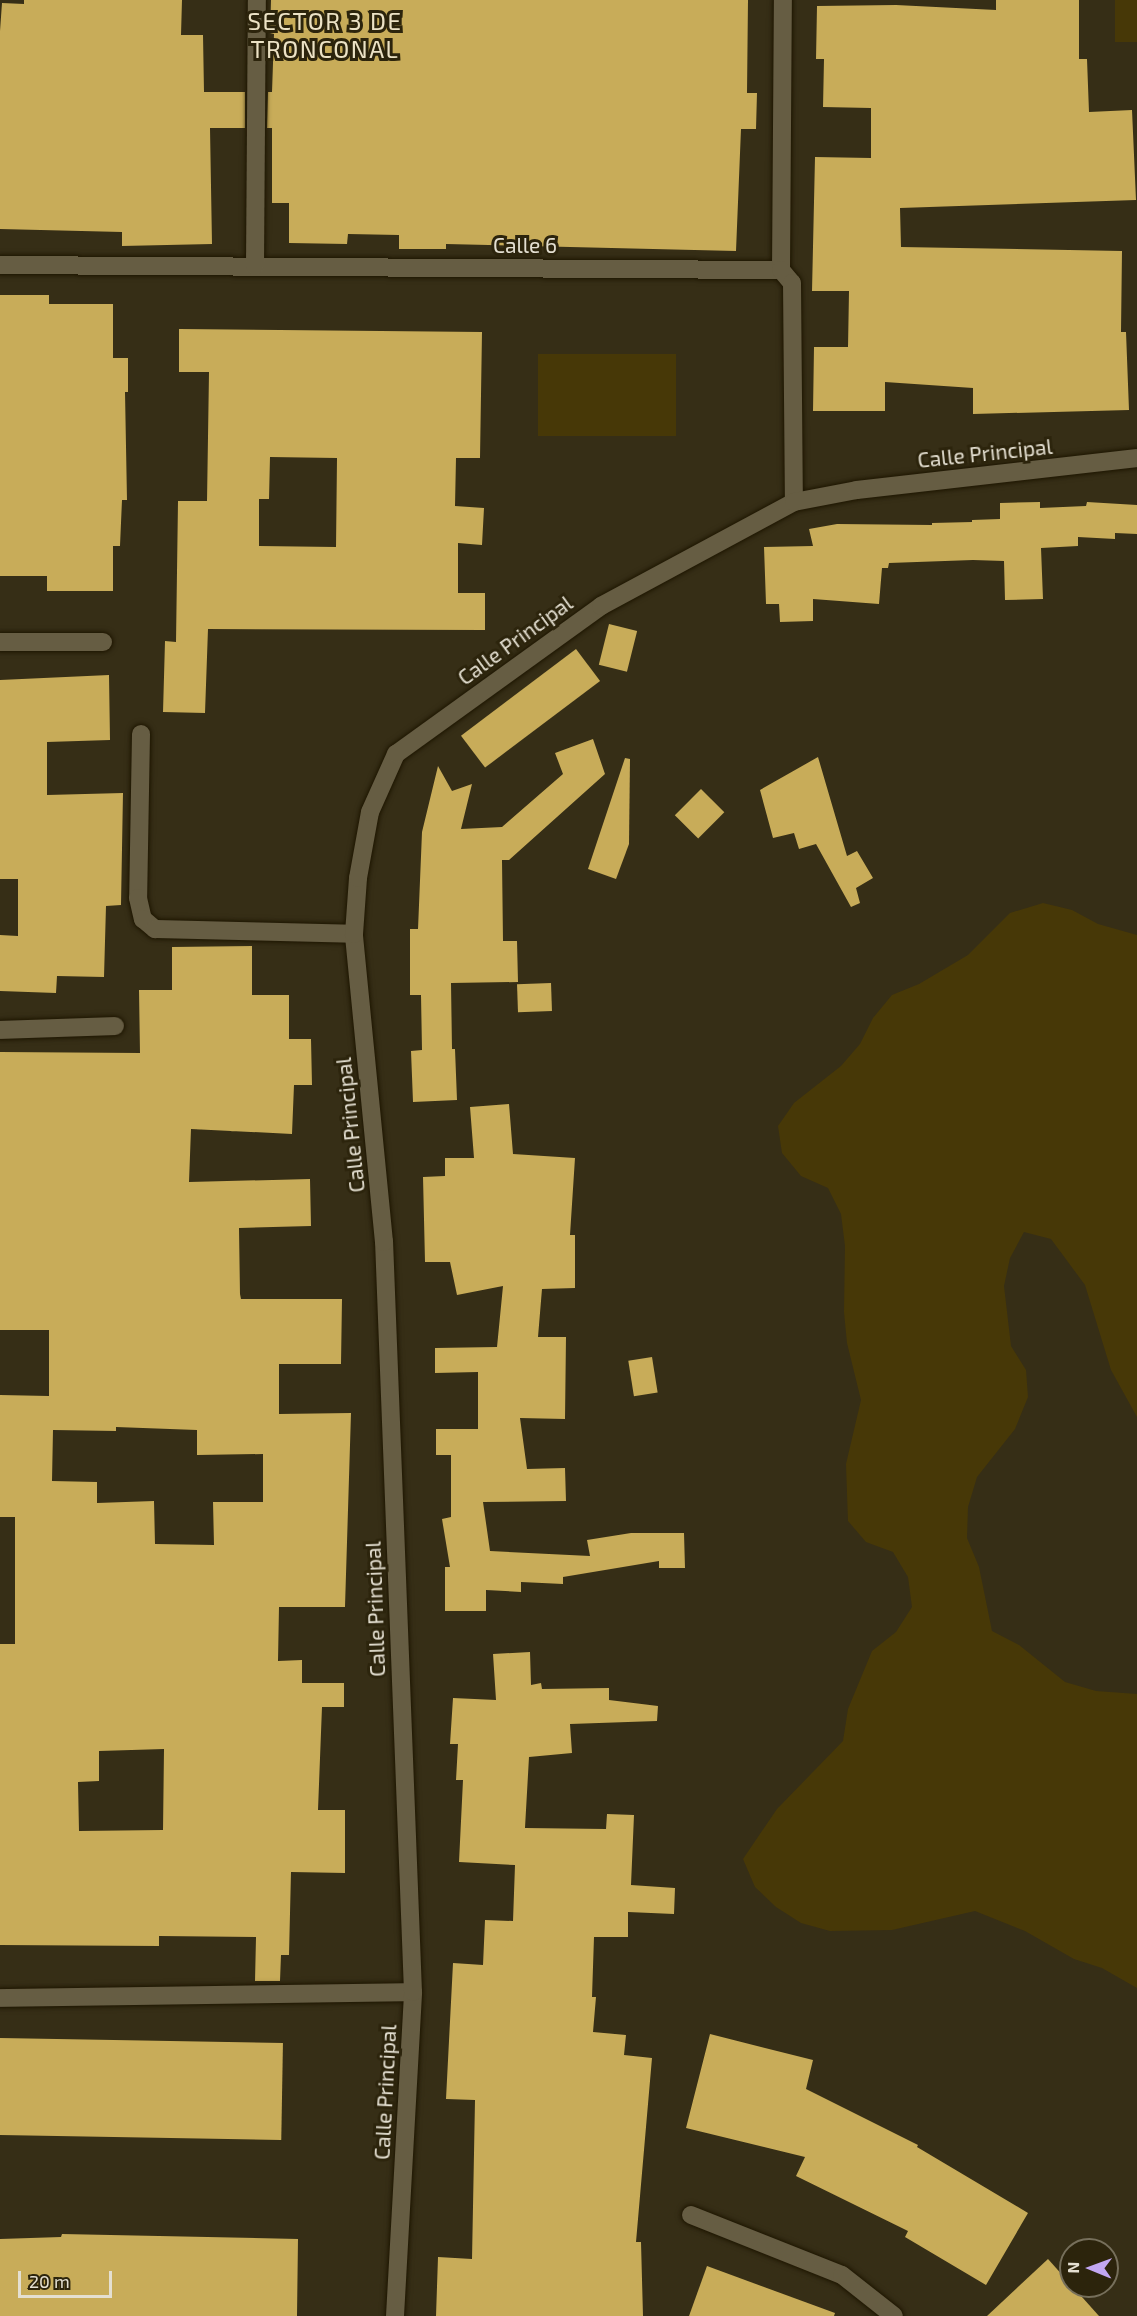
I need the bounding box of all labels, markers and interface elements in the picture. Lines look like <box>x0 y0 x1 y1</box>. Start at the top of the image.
district label: SECTOR 3 DE TRONCONAL <box>248 7 402 63</box>
street label: Calle 6 <box>493 232 557 258</box>
street label: Calle Principal <box>916 433 1054 473</box>
street label: Calle Principal <box>453 590 577 690</box>
street label: Calle Principal <box>330 1056 370 1194</box>
street label: Calle Principal <box>360 1541 390 1677</box>
street label: Calle Principal <box>369 2024 401 2160</box>
north arrow <box>1059 2238 1119 2298</box>
scale bar <box>21 2259 116 2297</box>
text: N <box>1063 2262 1082 2274</box>
text: 20 m <box>29 2270 70 2292</box>

